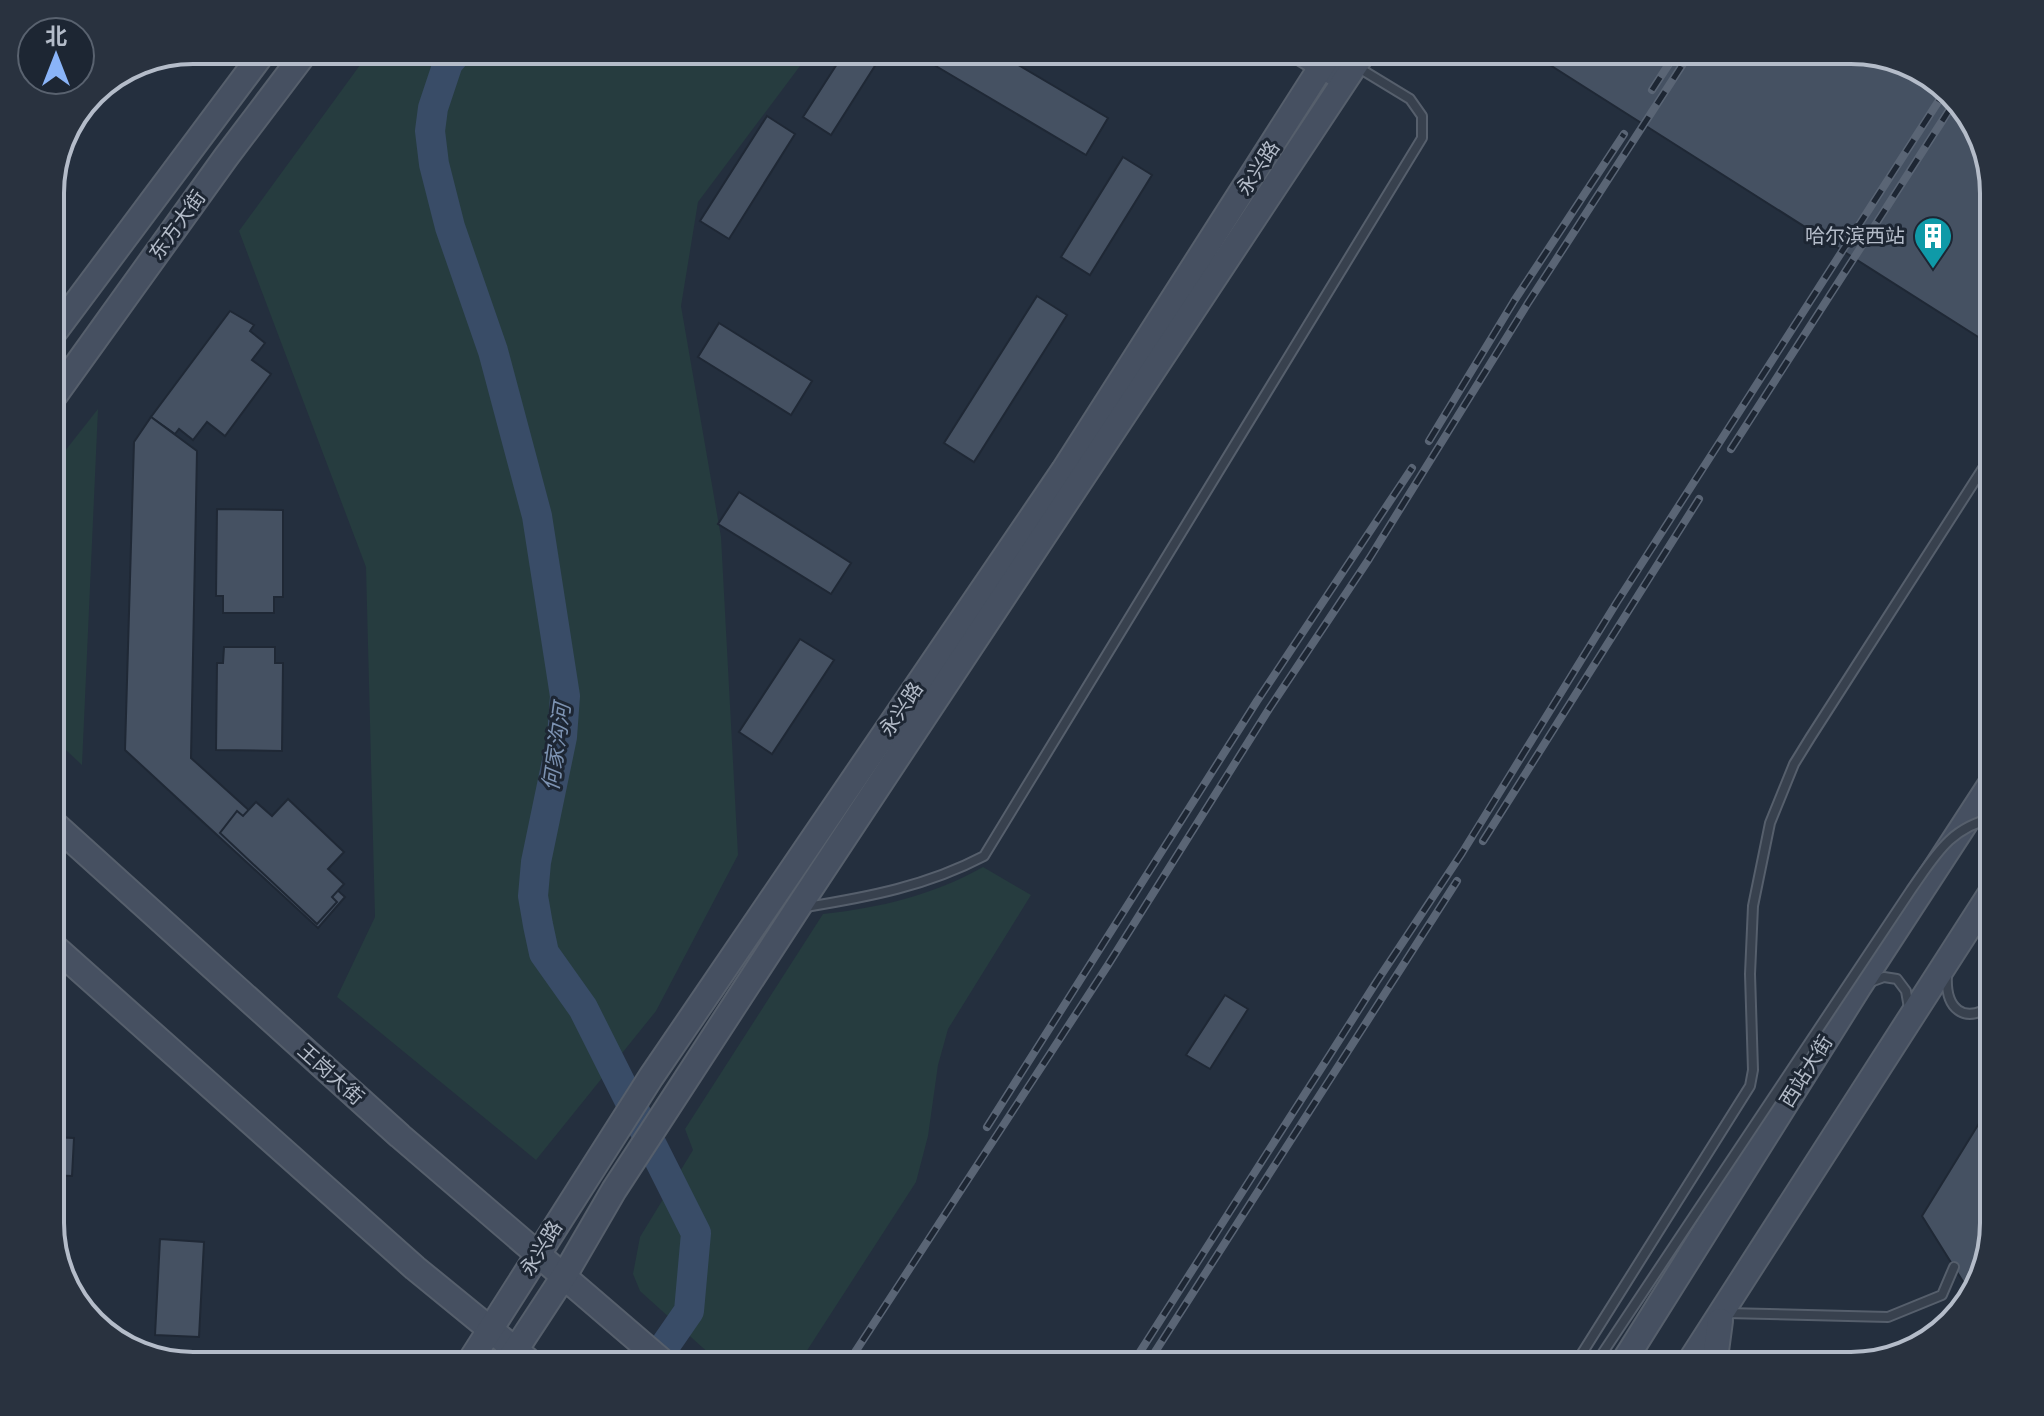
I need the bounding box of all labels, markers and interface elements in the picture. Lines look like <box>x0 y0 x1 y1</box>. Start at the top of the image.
north arrow <box>16 16 96 96</box>
text: 北 <box>45 23 67 49</box>
street label: 永兴路 <box>1232 136 1284 200</box>
street label: 东方大街 <box>144 186 210 264</box>
building icon: 哈尔滨西站 <box>1912 215 1954 270</box>
place label: 哈尔滨西站 <box>1805 224 1905 248</box>
street label: 永兴路 <box>874 677 928 741</box>
water label: 何家沟河 <box>537 698 576 792</box>
street label: 西站大街 <box>1775 1031 1837 1111</box>
street label: 王岗大街 <box>293 1038 369 1110</box>
street label: 永兴路 <box>515 1216 567 1280</box>

